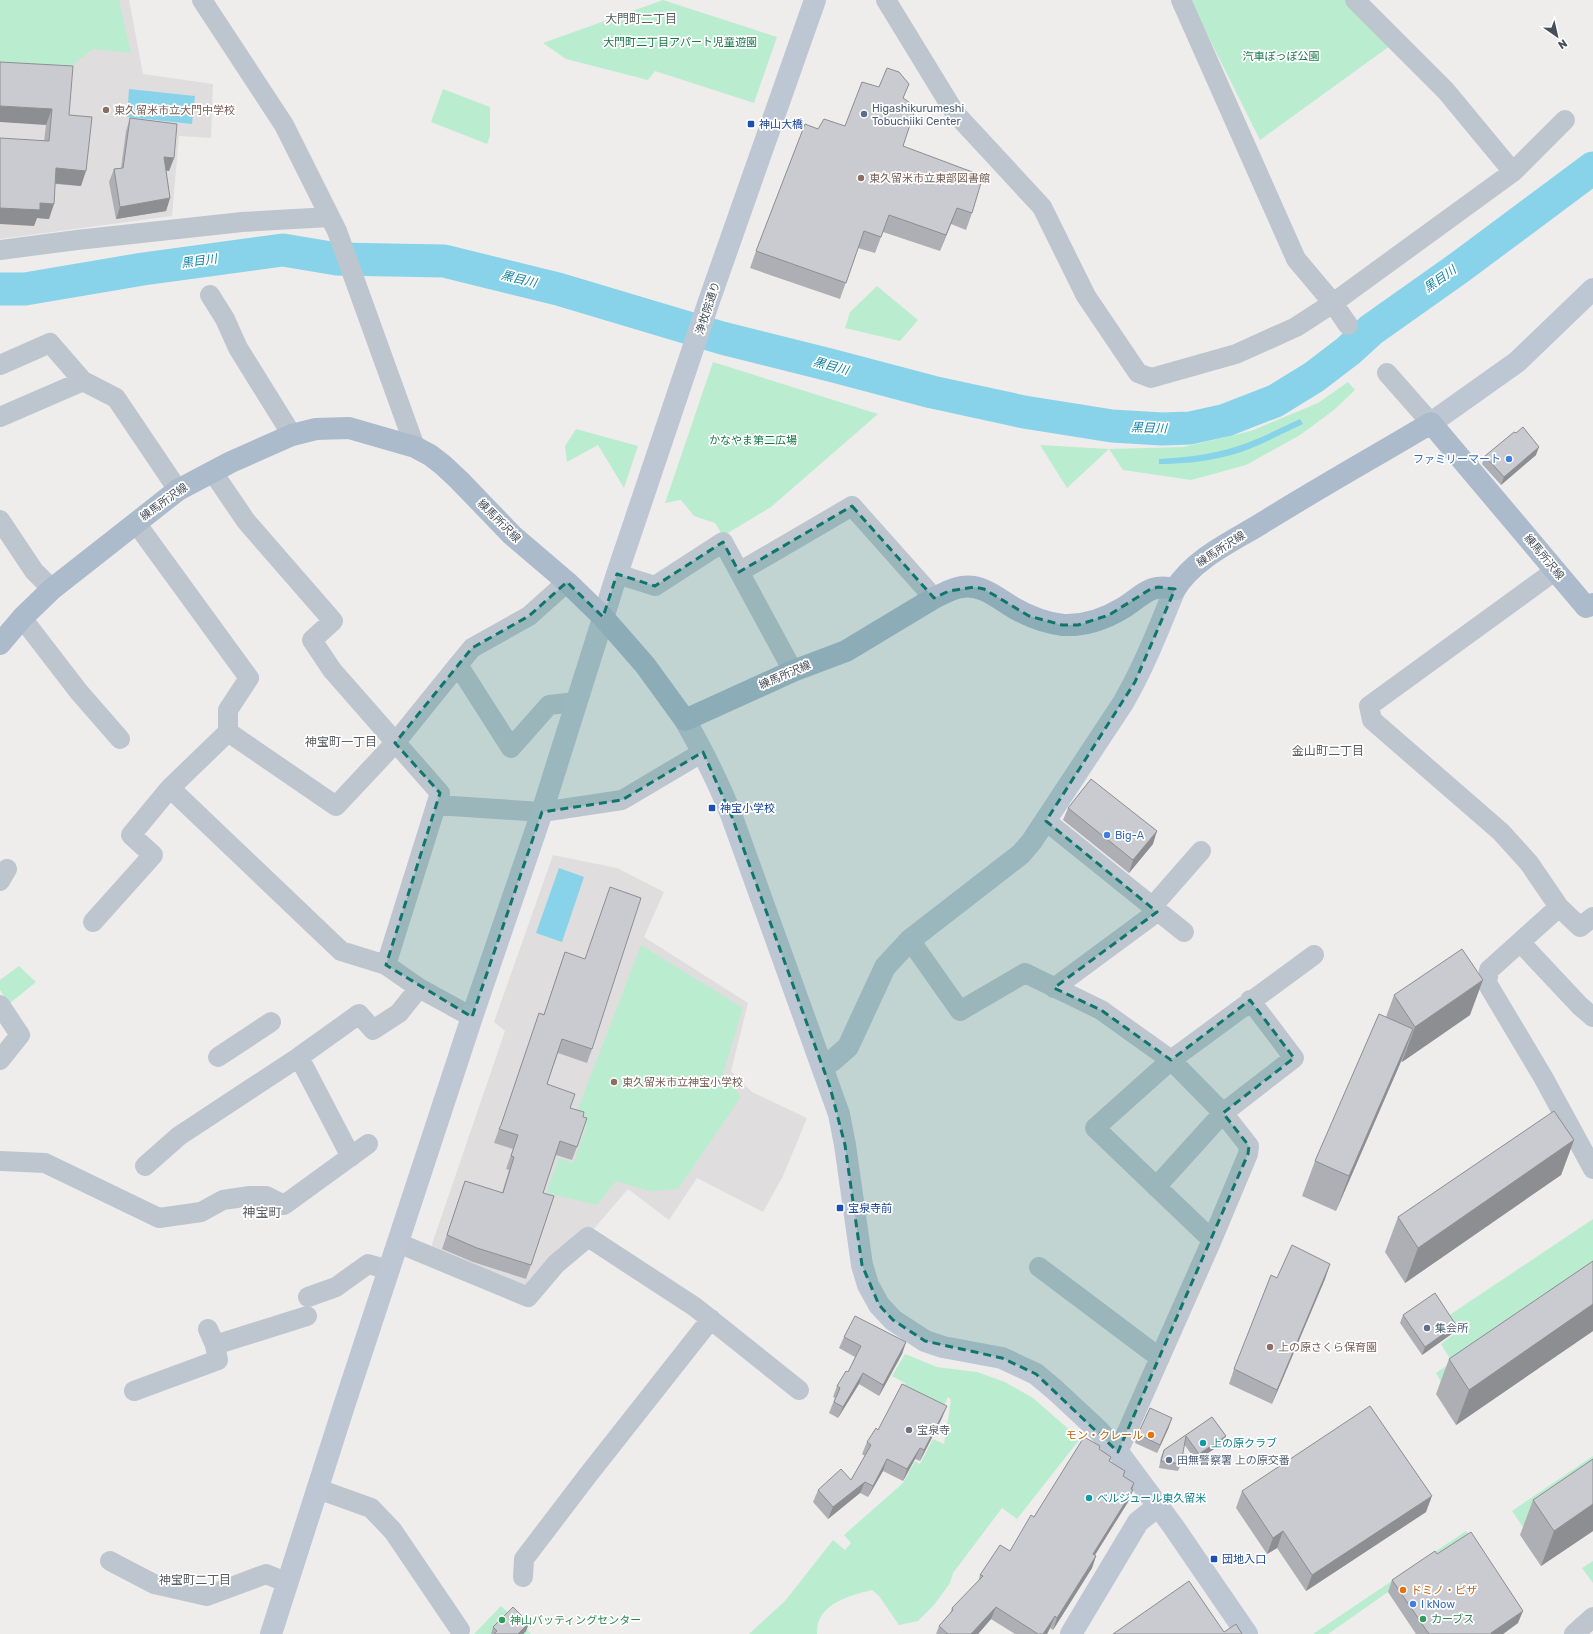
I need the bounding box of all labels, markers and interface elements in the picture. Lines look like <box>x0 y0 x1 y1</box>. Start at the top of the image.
district label: 大門町二丁目 <box>605 12 677 26</box>
north arrow <box>1537 16 1577 56</box>
park label: 大門町二丁目アパート児童遊園 <box>603 36 757 49</box>
text: N <box>1555 36 1569 52</box>
park label: 汽車ぽっぽ公園 <box>1243 50 1320 63</box>
place label: Higashikurumeshi Tobuchiiki Center <box>872 102 964 128</box>
place label: 東久留米市立大門中学校 <box>114 104 235 117</box>
marker: 東久留米市立大門中学校 <box>101 105 111 115</box>
marker: Higashikurumeshi Tobuchiiki Center <box>859 109 869 119</box>
place label: 神山大橋 <box>759 118 803 131</box>
marker: 神山大橋 <box>746 119 756 129</box>
place label: 東久留米市立東部図書館 <box>869 172 990 185</box>
marker: 東久留米市立東部図書館 <box>856 173 866 183</box>
water label: 黒目川 <box>180 251 220 270</box>
water label: 黒目川 <box>1421 262 1460 295</box>
water label: 黒目川 <box>500 268 540 291</box>
street label: 浄牧院通り <box>693 280 723 336</box>
water label: 黒目川 <box>812 355 852 378</box>
water label: 黒目川 <box>1131 420 1169 436</box>
park label: かなやま第二広場 <box>709 434 797 447</box>
place label: ファミリーマート <box>1413 453 1501 466</box>
marker: ファミリーマート <box>1504 454 1514 464</box>
street label: 練馬所沢線 <box>138 481 190 523</box>
street label: 練馬所沢線 <box>475 497 523 545</box>
street label: 練馬所沢線 <box>1194 529 1248 569</box>
street label: 練馬所沢線 <box>1521 532 1567 582</box>
street label: 練馬所沢線 <box>757 658 813 692</box>
district label: 神宝町一丁目 <box>305 735 377 749</box>
district label: 金山町二丁目 <box>1292 744 1364 758</box>
place label: 神宝小学校 <box>720 802 775 815</box>
marker: 神宝小学校 <box>707 803 717 813</box>
place label: Big-A <box>1115 829 1145 842</box>
marker: Big-A <box>1102 830 1112 840</box>
place label: 東久留米市立神宝小学校 <box>622 1076 743 1089</box>
marker: 東久留米市立神宝小学校 <box>609 1077 619 1087</box>
place label: 宝泉寺前 <box>848 1202 892 1215</box>
marker: 宝泉寺前 <box>835 1203 845 1213</box>
district label: 神宝町 <box>242 1205 282 1220</box>
place label: 集会所 <box>1435 1322 1469 1335</box>
marker: 集会所 <box>1422 1323 1432 1333</box>
place label: 上の原さくら保育園 <box>1278 1341 1377 1354</box>
marker: 上の原さくら保育園 <box>1265 1342 1275 1352</box>
place label: 宝泉寺 <box>917 1424 950 1437</box>
marker: 宝泉寺 <box>904 1425 914 1435</box>
place label: モン・クレール <box>1066 1429 1143 1442</box>
marker: モン・クレール <box>1146 1430 1156 1440</box>
place label: 上の原クラブ <box>1211 1437 1277 1450</box>
marker: 上の原クラブ <box>1198 1438 1208 1448</box>
place label: 田無警察署 上の原交番 <box>1177 1454 1290 1467</box>
marker: 田無警察署 上の原交番 <box>1164 1455 1174 1465</box>
place label: ベルジュール東久留米 <box>1097 1492 1206 1505</box>
marker: ベルジュール東久留米 <box>1084 1493 1094 1503</box>
place label: 団地入口 <box>1222 1553 1266 1566</box>
marker: 団地入口 <box>1209 1554 1219 1564</box>
district label: 神宝町二丁目 <box>159 1573 231 1587</box>
place label: ドミノ・ピザ <box>1411 1584 1477 1597</box>
marker: ドミノ・ピザ <box>1398 1585 1408 1595</box>
place label: I kNow <box>1421 1598 1455 1611</box>
marker: I kNow <box>1408 1599 1418 1609</box>
place label: カーブス <box>1431 1613 1474 1626</box>
place label: 神山バッティングセンター <box>510 1614 641 1627</box>
marker: カーブス <box>1418 1614 1428 1624</box>
marker: 神山バッティングセンター <box>497 1615 507 1625</box>

